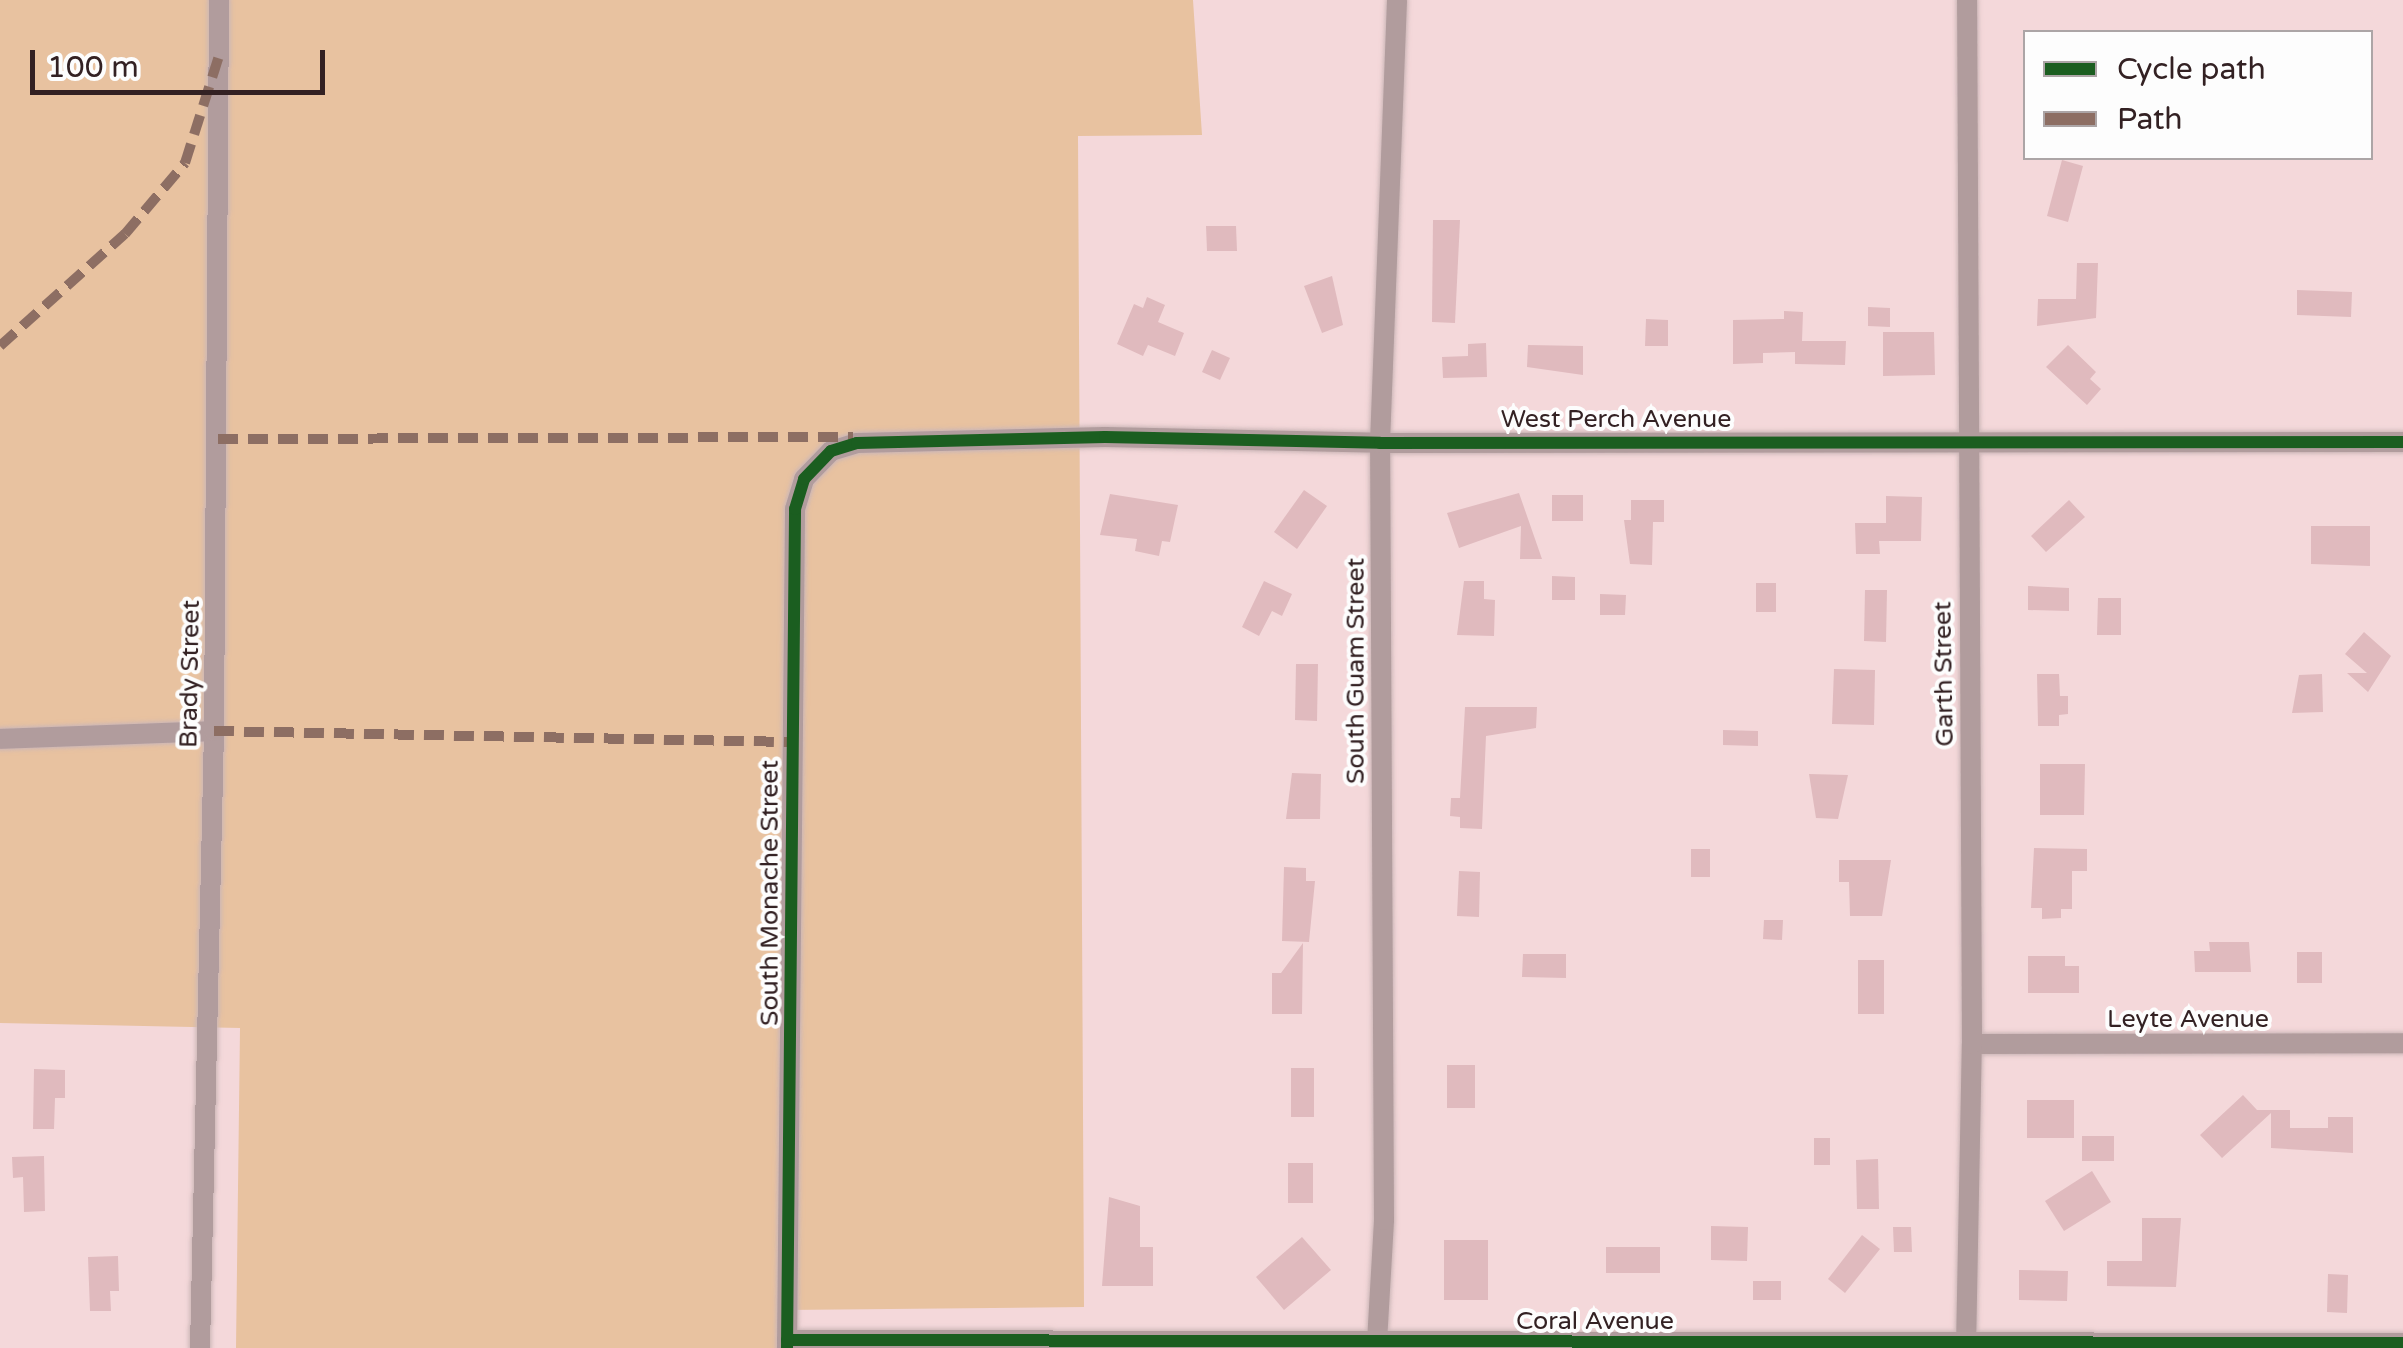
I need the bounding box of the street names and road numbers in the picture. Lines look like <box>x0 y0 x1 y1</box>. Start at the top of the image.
street label: West Perch Avenue <box>1501 404 1731 434</box>
street label: South Guam Street <box>1341 558 1371 784</box>
street label: Brady Street <box>174 600 206 748</box>
street label: Garth Street <box>1928 601 1960 747</box>
street label: South Monache Street <box>755 760 785 1026</box>
street label: Leyte Avenue <box>2107 1004 2269 1034</box>
street label: Coral Avenue <box>1516 1306 1674 1336</box>

